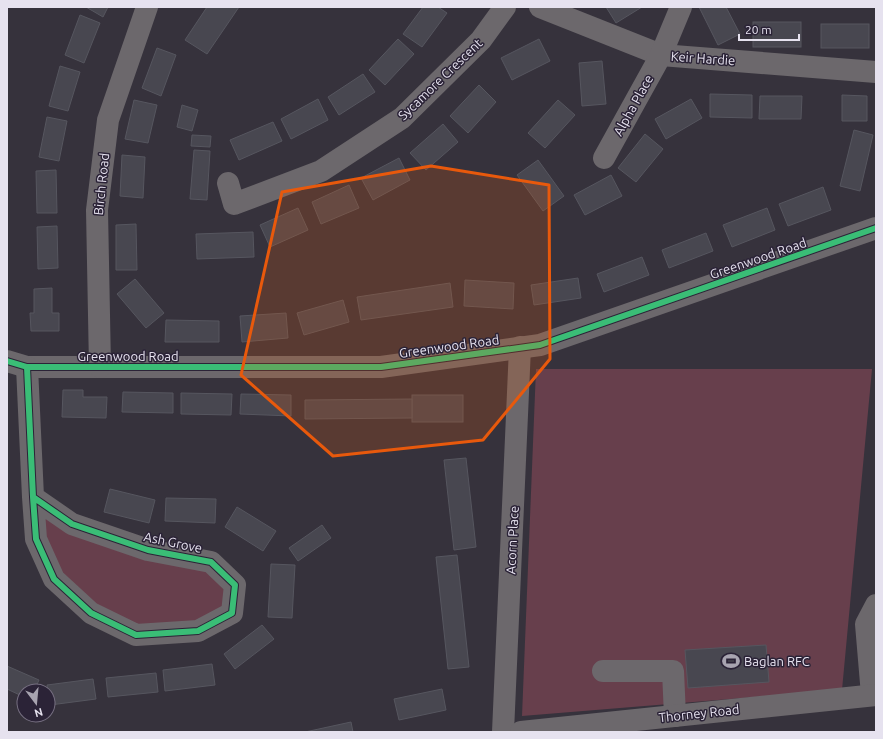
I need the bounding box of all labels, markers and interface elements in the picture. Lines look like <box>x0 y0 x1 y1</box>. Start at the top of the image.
scale bar <box>739 16 799 42</box>
text: 20 m <box>745 23 772 36</box>
street label: Sycamore Crescent <box>395 35 485 123</box>
street label: Keir Hardie <box>670 49 736 67</box>
street label: Alpha Place <box>610 72 656 138</box>
street label: Birch Road <box>91 152 111 216</box>
street label: Greenwood Road <box>708 235 808 281</box>
street label: Greenwood Road <box>398 332 500 360</box>
street label: Greenwood Road <box>77 349 179 363</box>
street label: Acorn Place <box>503 505 521 575</box>
street label: Ash Grove <box>143 529 203 555</box>
sports icon: Baglan RFC <box>721 651 741 671</box>
place label: Baglan RFC <box>744 654 810 668</box>
north arrow <box>16 683 56 723</box>
street label: Thorney Road <box>658 702 740 724</box>
text: N <box>33 706 44 720</box>

